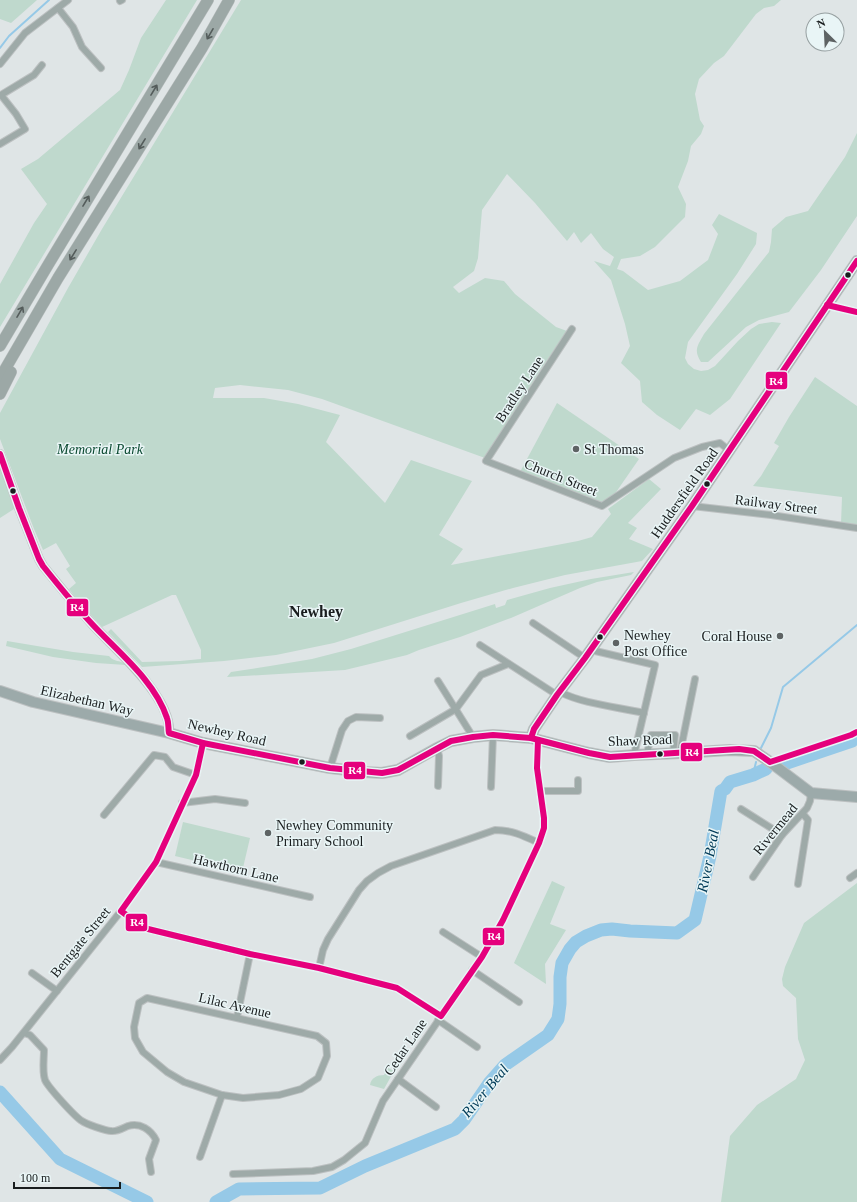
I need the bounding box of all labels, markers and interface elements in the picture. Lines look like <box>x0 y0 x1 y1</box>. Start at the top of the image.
north arrow <box>805 12 845 52</box>
text: N <box>815 16 827 30</box>
one-way arrow <box>205 28 213 40</box>
one-way arrow <box>149 84 158 95</box>
one-way arrow <box>137 138 145 150</box>
one-way arrow <box>83 195 91 207</box>
one-way arrow <box>69 249 77 260</box>
unlabelled marker <box>843 270 853 280</box>
one-way arrow <box>16 306 24 318</box>
street label: Bradley Lane <box>492 353 546 425</box>
line badge: R4 <box>765 371 788 390</box>
text: R4 <box>769 375 783 387</box>
park label: Memorial Park <box>56 442 144 457</box>
place label: St Thomas <box>584 442 644 457</box>
marker: St Thomas <box>571 444 581 454</box>
street label: Huddersfield Road <box>648 446 721 541</box>
street label: Church Street <box>522 456 600 499</box>
unlabelled marker <box>702 479 712 489</box>
unlabelled marker <box>8 486 18 496</box>
street label: Railway Street <box>734 492 818 517</box>
line badge: R4 <box>66 598 89 617</box>
text: R4 <box>70 601 84 613</box>
district label: Newhey <box>289 603 343 621</box>
place label: Newhey Post Office <box>624 628 687 659</box>
place label: Coral House <box>702 629 772 644</box>
marker: Coral House <box>775 631 785 641</box>
unlabelled marker <box>595 632 605 642</box>
marker: Newhey Post Office <box>611 638 621 648</box>
street label: Elizabethan Way <box>39 683 135 718</box>
street label: Newhey Road <box>186 716 267 749</box>
street label: Shaw Road <box>608 732 672 749</box>
line badge: R4 <box>680 742 703 762</box>
text: R4 <box>685 746 699 758</box>
unlabelled marker <box>655 749 665 759</box>
unlabelled marker <box>297 757 307 767</box>
line badge: R4 <box>343 761 366 780</box>
text: R4 <box>348 764 362 776</box>
street label: Rivermead <box>750 801 801 858</box>
place label: Newhey Community Primary School <box>276 818 393 849</box>
marker: Newhey Community Primary School <box>263 828 273 838</box>
water label: River Beal <box>694 828 722 895</box>
street label: Hawthorn Lane <box>192 851 280 886</box>
street label: Bentgate Street <box>48 904 113 980</box>
line badge: R4 <box>125 913 148 932</box>
text: R4 <box>130 916 144 928</box>
line badge: R4 <box>482 927 505 946</box>
text: R4 <box>487 930 501 942</box>
street label: Lilac Avenue <box>197 990 273 1021</box>
street label: Cedar Lane <box>381 1016 430 1078</box>
water label: River Beal <box>458 1061 512 1121</box>
scale bar <box>14 1164 120 1190</box>
text: 100 m <box>20 1171 51 1185</box>

